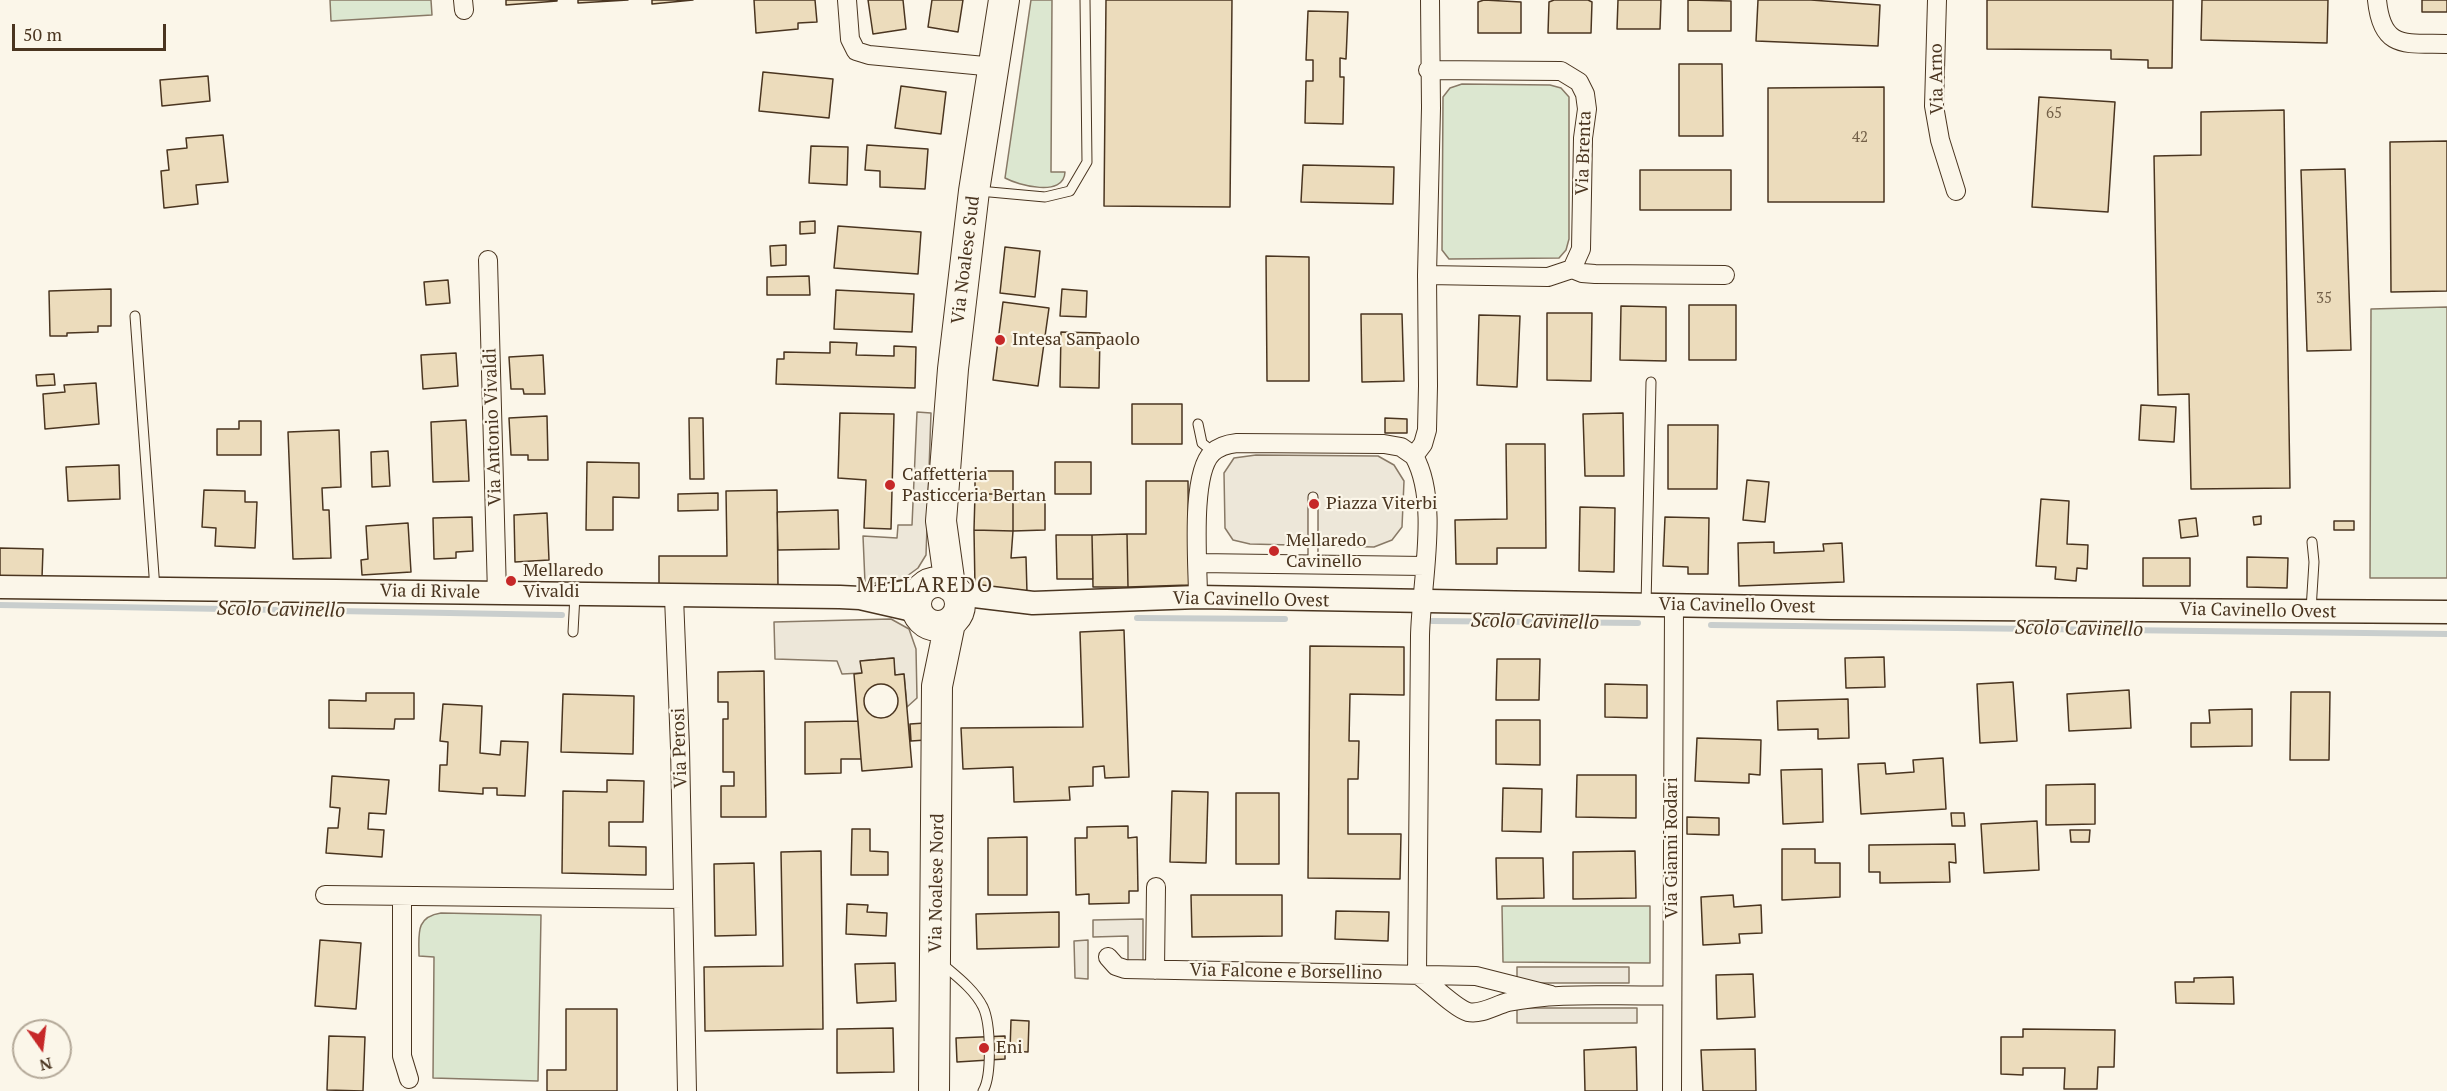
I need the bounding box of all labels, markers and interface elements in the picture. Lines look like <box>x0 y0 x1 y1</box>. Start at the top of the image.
scale bar <box>15 12 170 50</box>
text: 50 m <box>23 22 62 46</box>
street label: Via Arno <box>1926 43 1948 115</box>
house number: 65 <box>2046 105 2062 123</box>
street label: Via Brenta <box>1572 110 1596 196</box>
house number: 42 <box>1852 129 1868 147</box>
street label: Via Noalese Sud <box>947 195 985 325</box>
house number: 35 <box>2316 290 2332 308</box>
place label: Intesa Sanpaolo <box>1012 329 1140 351</box>
marker: Intesa Sanpaolo <box>993 333 1007 347</box>
street label: Via Antonio Vivaldi <box>479 348 507 506</box>
place label: Caffetteria Pasticceria Bertan <box>902 464 1046 506</box>
marker: Caffetteria Pasticceria Bertan <box>883 478 897 492</box>
place label: Piazza Viterbi <box>1326 493 1437 515</box>
marker: Piazza Viterbi <box>1307 497 1321 511</box>
place label: Mellaredo Cavinello <box>1286 530 1366 572</box>
marker: Mellaredo Cavinello <box>1267 544 1281 558</box>
place label: Mellaredo Vivaldi <box>523 560 603 602</box>
district label: MELLAREDO <box>856 573 994 599</box>
marker: Mellaredo Vivaldi <box>504 574 518 588</box>
street label: Via di Rivale <box>380 580 480 604</box>
street label: Via Cavinello Ovest <box>1172 588 1330 612</box>
street label: Via Cavinello Ovest <box>1658 594 1816 618</box>
water label: Scolo Cavinello <box>216 597 346 623</box>
street label: Via Cavinello Ovest <box>2179 599 2337 623</box>
water label: Scolo Cavinello <box>1470 609 1600 635</box>
water label: Scolo Cavinello <box>2014 616 2144 642</box>
street label: Via Perosi <box>668 707 692 789</box>
street label: Via Gianni Rodari <box>1661 777 1683 919</box>
street label: Via Noalese Nord <box>925 813 949 953</box>
street label: Via Falcone e Borsellino <box>1189 960 1383 984</box>
north arrow <box>12 1019 72 1079</box>
place label: Eni <box>996 1037 1023 1059</box>
marker: Eni <box>977 1041 991 1055</box>
text: N <box>37 1052 54 1077</box>

